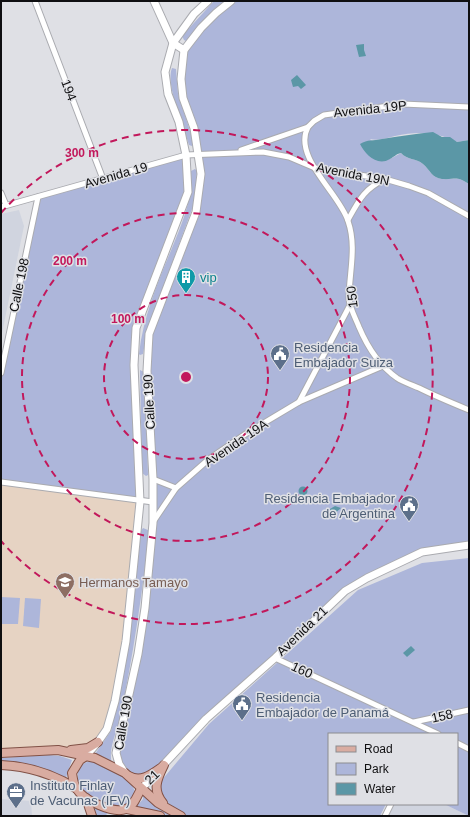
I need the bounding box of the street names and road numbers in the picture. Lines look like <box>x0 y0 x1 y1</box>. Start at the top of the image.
street label: 194 <box>58 77 80 103</box>
street label: Avenida 19P <box>333 98 407 120</box>
street label: Avenida 19 <box>83 159 149 191</box>
street label: Avenida 19N <box>315 160 391 188</box>
street label: Calle 198 <box>6 257 32 313</box>
street label: 150 <box>343 285 361 309</box>
street label: Calle 190 <box>140 374 158 430</box>
street label: Avenida 19A <box>201 416 271 470</box>
street label: Avenida 21 <box>273 603 331 659</box>
street label: 160 <box>289 659 315 681</box>
street label: Calle 190 <box>111 695 135 751</box>
street label: 158 <box>430 706 454 726</box>
street label: 21 <box>142 767 162 787</box>

